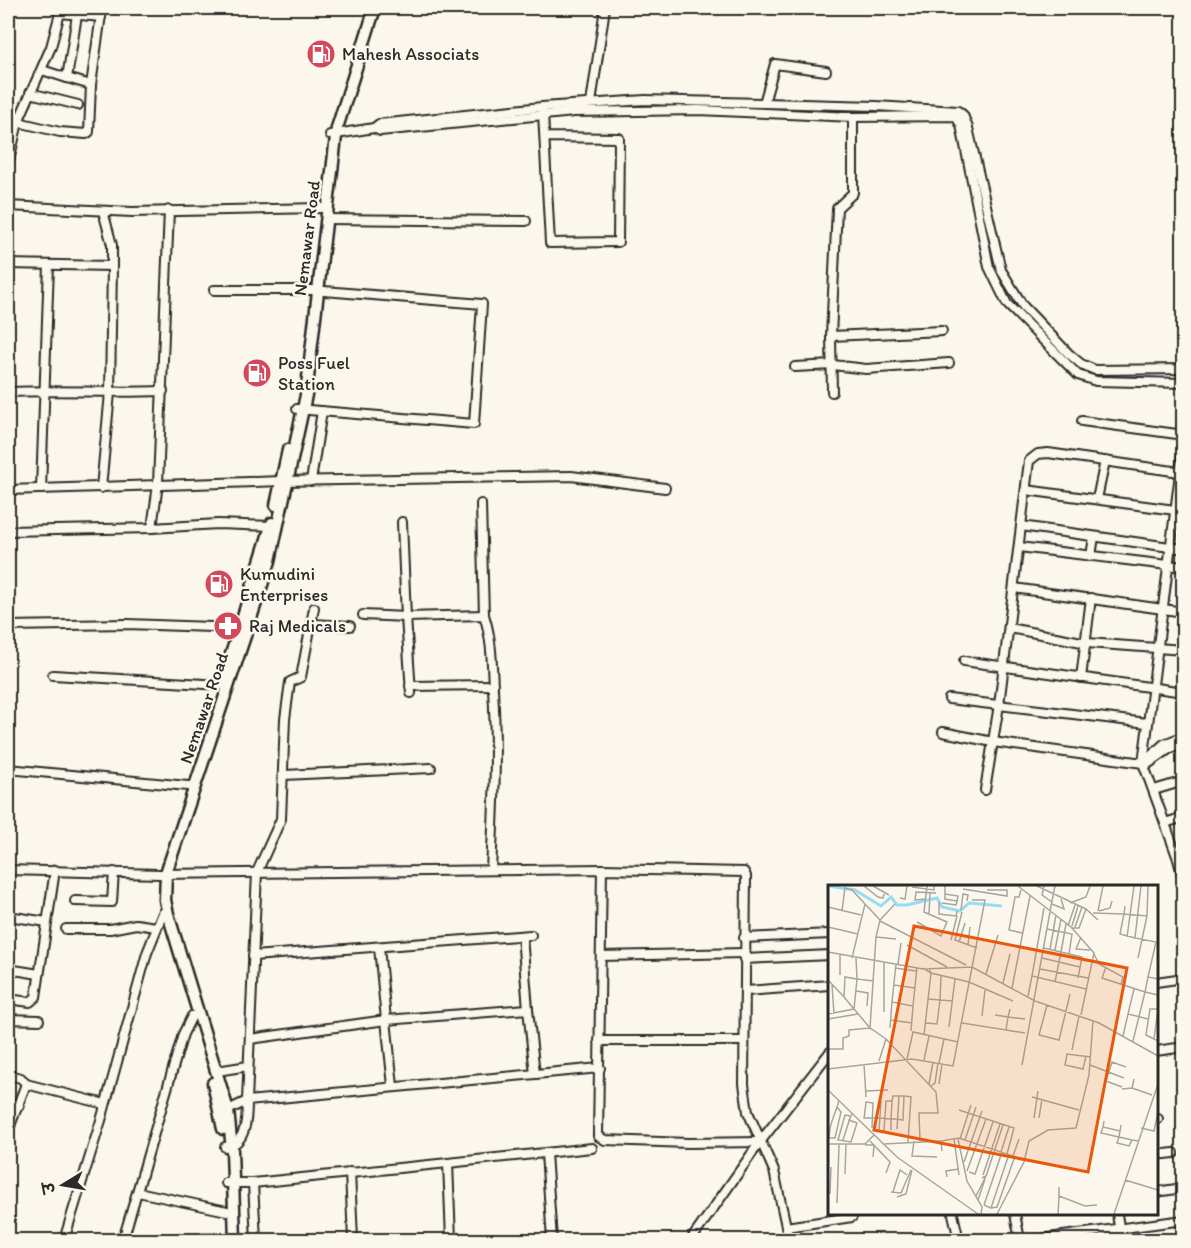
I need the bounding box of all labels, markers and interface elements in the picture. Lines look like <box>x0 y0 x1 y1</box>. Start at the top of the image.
fuel station icon: Mahesh Associats <box>305 38 337 70</box>
place label: Mahesh Associats <box>342 43 479 65</box>
street label: Nemawar Road <box>289 179 325 297</box>
place label: Poss Fuel Station <box>278 352 350 395</box>
fuel station icon: Poss Fuel Station <box>241 357 273 389</box>
place label: Kumudini Enterprises <box>240 563 328 606</box>
fuel station icon: Kumudini Enterprises <box>203 568 235 600</box>
pharmacy icon: Raj Medicals <box>212 610 244 642</box>
place label: Raj Medicals <box>249 615 346 637</box>
street label: Nemawar Road <box>175 649 233 767</box>
inset map <box>828 885 1158 1215</box>
north arrow <box>33 1155 93 1215</box>
text: उ <box>38 1179 59 1197</box>

